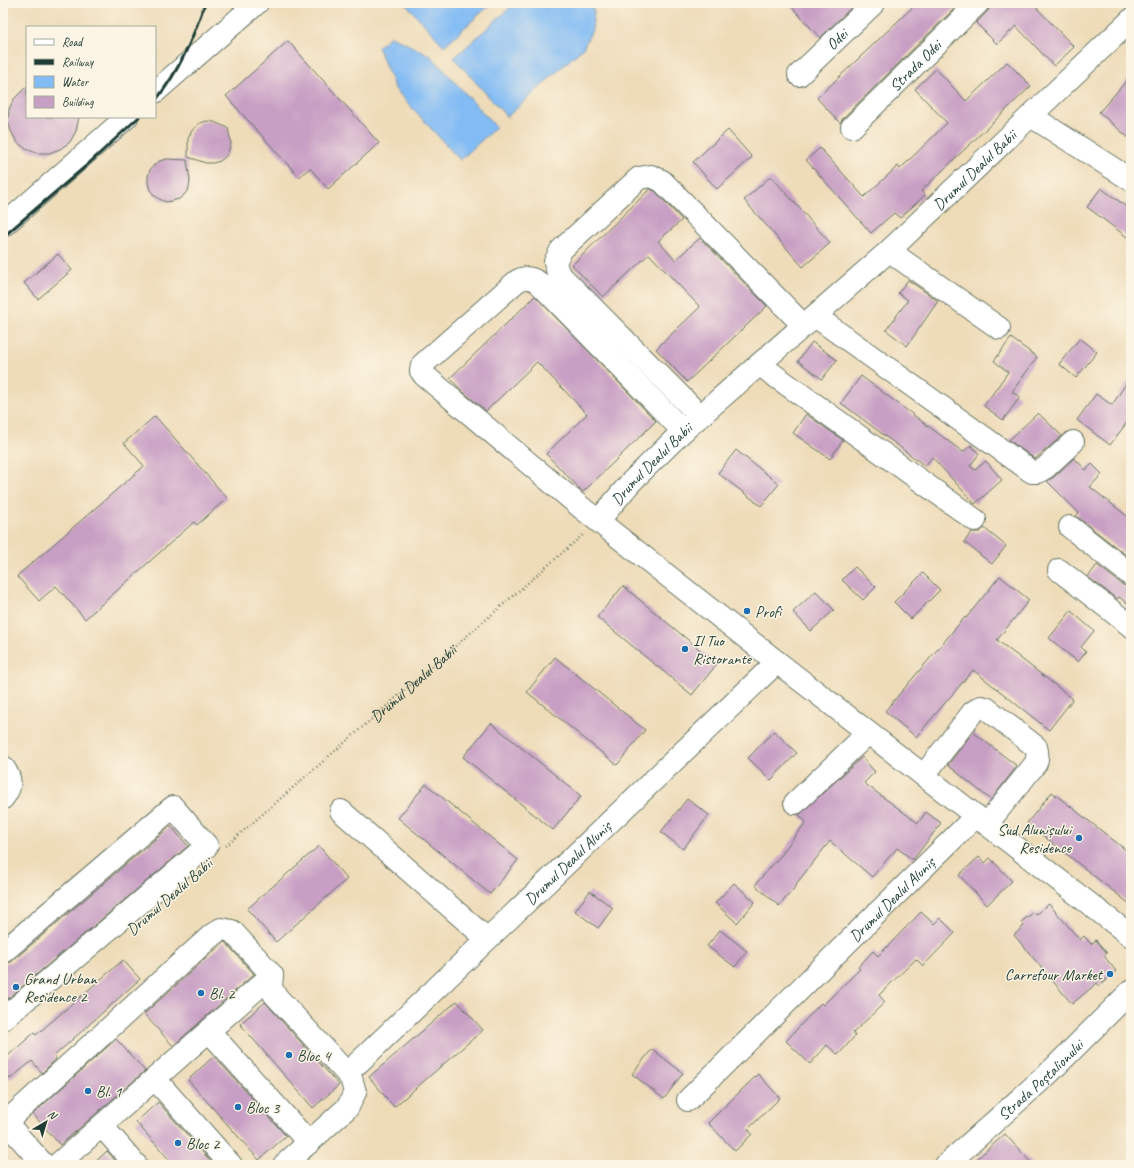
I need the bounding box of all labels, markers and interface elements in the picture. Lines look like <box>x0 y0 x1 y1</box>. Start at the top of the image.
street label: Odei <box>822 23 854 55</box>
legend <box>26 26 156 118</box>
text: Road <box>62 34 84 50</box>
street label: Strada Odei <box>885 35 947 96</box>
text: Railway <box>62 54 94 70</box>
text: Water <box>62 74 90 90</box>
text: Building <box>62 94 94 110</box>
street label: Drumul Dealul Babii <box>929 124 1022 215</box>
street label: Drumul Dealul Babii <box>607 417 698 509</box>
place label: Profi <box>755 602 783 622</box>
marker: Profi <box>742 606 752 616</box>
place label: Il Tuo Ristorante <box>693 631 753 669</box>
street label: Drumul Dealul Babii <box>366 639 462 727</box>
marker: Il Tuo Ristorante <box>680 644 690 654</box>
street label: Drumul Dealul Aluniș <box>521 816 617 909</box>
place label: Sud Alunișului Residence <box>997 820 1073 858</box>
marker: Sud Alunișului Residence <box>1074 833 1084 843</box>
street label: Drumul Dealul Aluniș <box>845 852 940 946</box>
street label: Drumul Dealul Babii <box>122 853 218 940</box>
place label: Carrefour Market <box>1005 965 1104 985</box>
place label: Grand Urban Residence 2 <box>24 969 97 1007</box>
marker: Carrefour Market <box>1105 969 1115 979</box>
marker: Grand Urban Residence 2 <box>11 982 21 992</box>
place label: Bl. 2 <box>209 984 236 1004</box>
marker: Bl. 2 <box>196 988 206 998</box>
street label: Strada Poștalionului <box>994 1034 1089 1125</box>
place label: Bloc 4 <box>297 1046 332 1066</box>
marker: Bloc 4 <box>284 1050 294 1060</box>
place label: Bl. 1 <box>96 1082 122 1102</box>
marker: Bl. 1 <box>83 1086 93 1096</box>
place label: Bloc 3 <box>246 1098 281 1118</box>
north arrow <box>26 1102 66 1142</box>
marker: Bloc 3 <box>233 1102 243 1112</box>
text: N <box>45 1107 61 1123</box>
place label: Bloc 2 <box>186 1134 221 1154</box>
marker: Bloc 2 <box>173 1138 183 1148</box>

